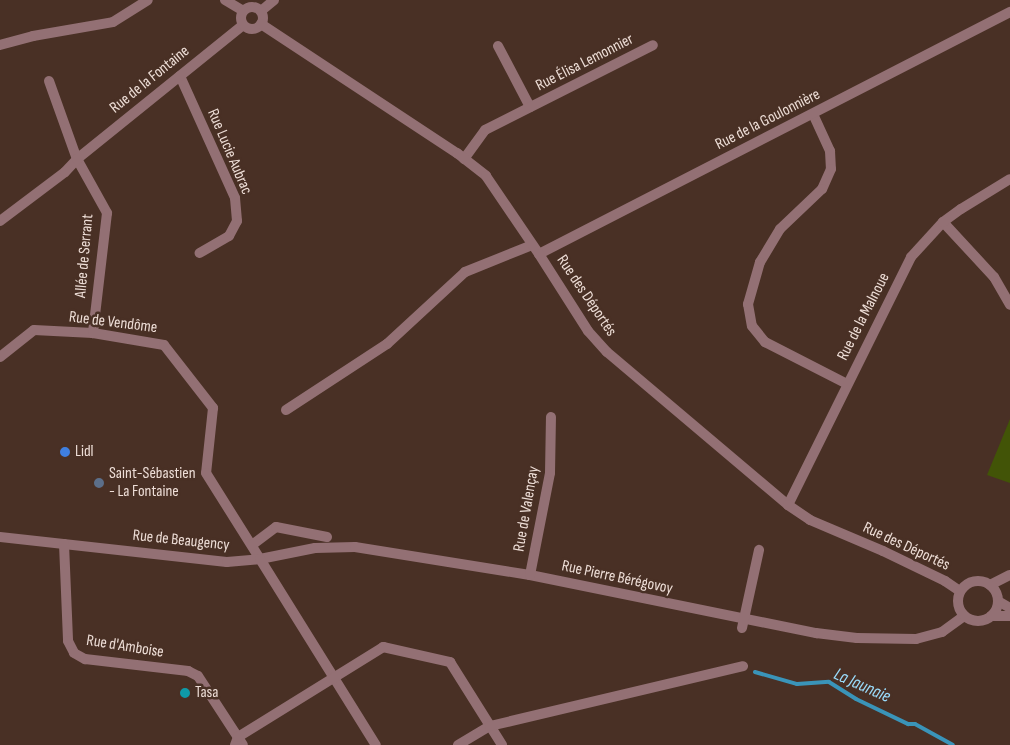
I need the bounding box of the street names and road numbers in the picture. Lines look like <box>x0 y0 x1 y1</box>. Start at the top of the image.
street label: Rue Élisa Lemonnier <box>533 30 637 96</box>
street label: Rue de la Fontaine <box>106 42 194 118</box>
street label: Rue de la Goulonnière <box>712 85 824 155</box>
street label: Rue Lucie Aubrac <box>202 106 256 198</box>
street label: Allée de Serrant <box>72 213 98 299</box>
street label: Rue des Déportés <box>552 252 620 340</box>
street label: Rue de la Malnoue <box>834 270 894 364</box>
street label: Rue de Vendôme <box>68 308 158 338</box>
street label: Rue de Valençay <box>510 465 544 553</box>
street label: Rue des Déportés <box>859 518 953 576</box>
street label: Rue de Beaugency <box>132 526 230 556</box>
street label: Rue Pierre Bérégovoy <box>560 557 674 599</box>
street label: Rue d'Amboise <box>85 631 165 663</box>

